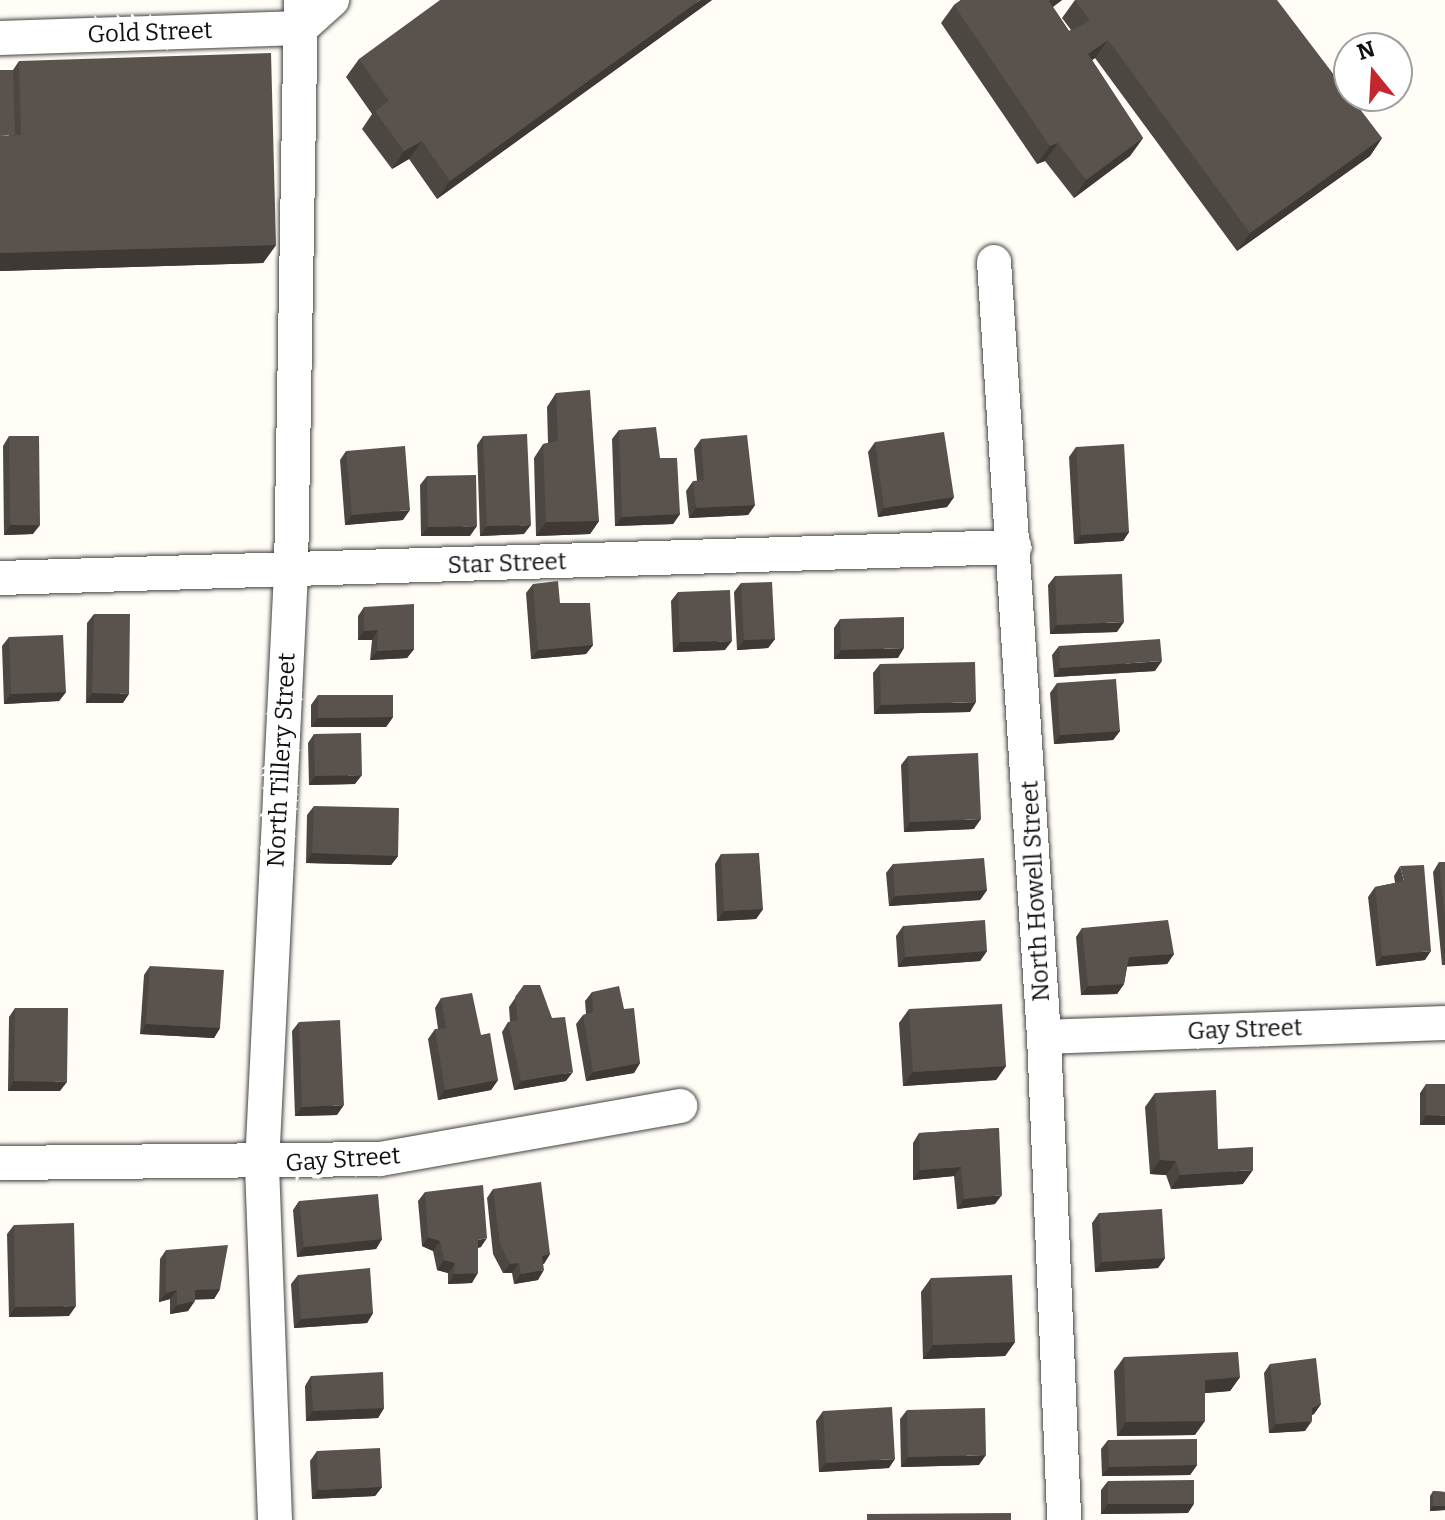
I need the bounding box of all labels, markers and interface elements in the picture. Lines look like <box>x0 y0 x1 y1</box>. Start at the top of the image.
street label: Gold Street <box>87 16 213 50</box>
north arrow <box>1333 32 1413 112</box>
text: N <box>1354 35 1378 66</box>
street label: Star Street <box>447 548 567 580</box>
street label: North Tillery Street <box>262 652 302 868</box>
street label: North Howell Street <box>1016 780 1056 1002</box>
street label: Gay Street <box>1187 1014 1303 1046</box>
street label: Gay Street <box>285 1142 401 1178</box>

